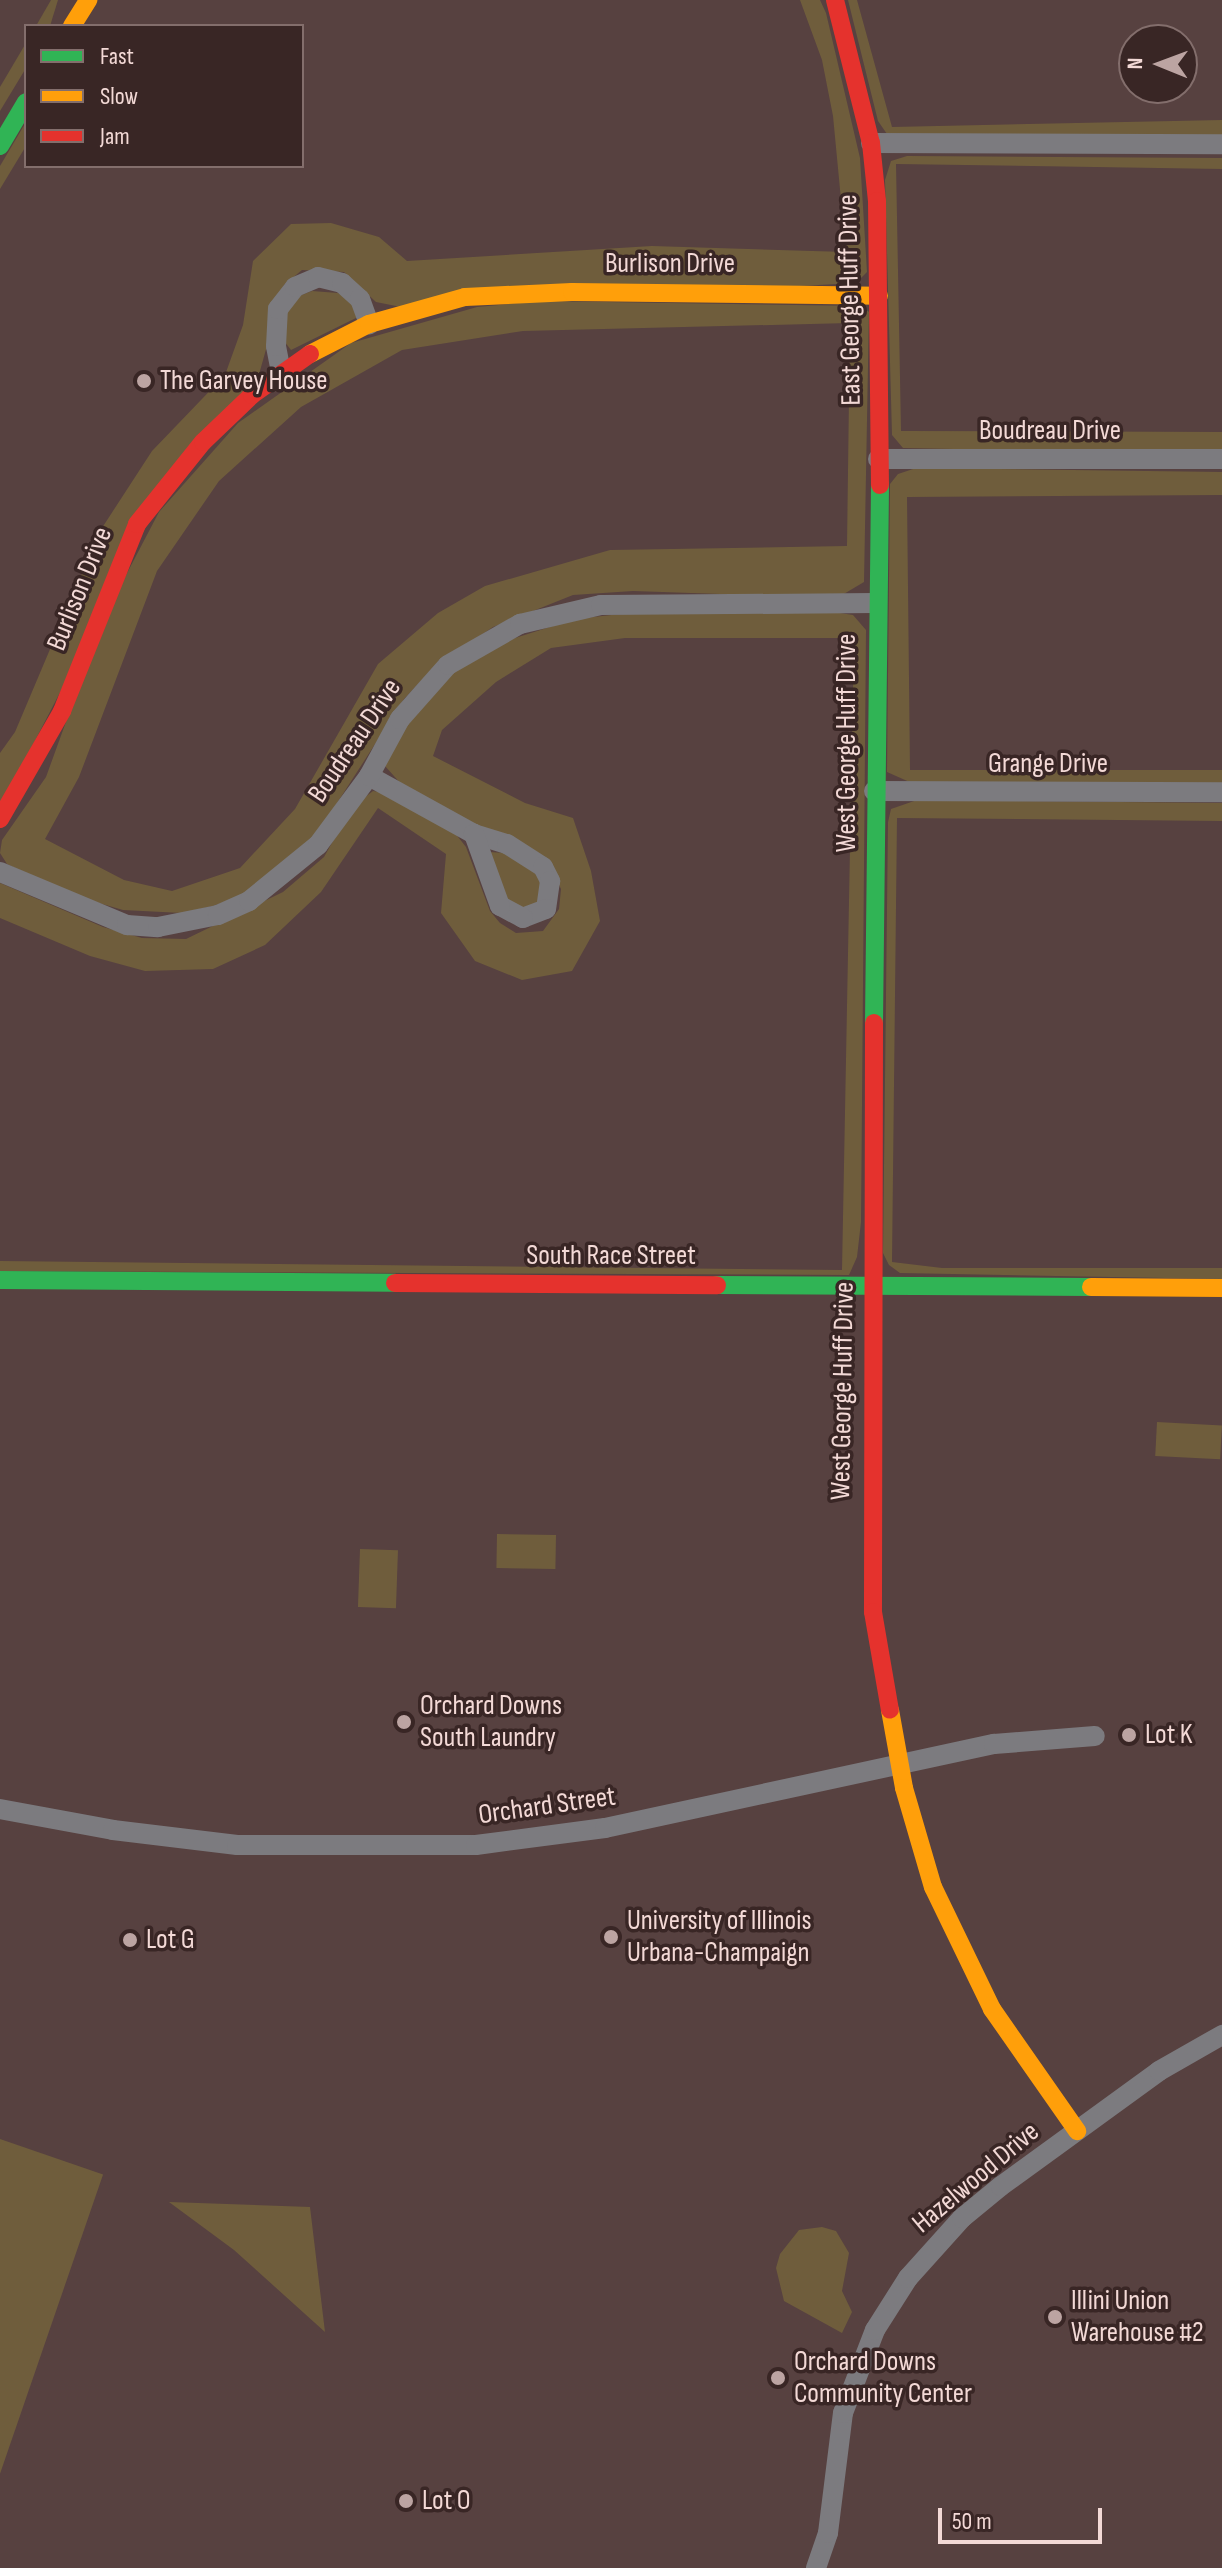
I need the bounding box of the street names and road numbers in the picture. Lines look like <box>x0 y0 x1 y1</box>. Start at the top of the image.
street label: East George Huff Drive <box>831 194 869 406</box>
street label: Burlison Drive <box>605 247 735 281</box>
street label: Boudreau Drive <box>979 414 1121 448</box>
street label: Burlison Drive <box>40 522 120 656</box>
street label: West George Huff Drive <box>830 634 864 852</box>
street label: Boudreau Drive <box>301 673 409 809</box>
street label: Grange Drive <box>988 747 1108 781</box>
street label: South Race Street <box>526 1239 696 1273</box>
street label: West George Huff Drive <box>824 1282 862 1500</box>
street label: Orchard Street <box>476 1780 618 1832</box>
street label: Hazelwood Drive <box>906 2115 1046 2241</box>

